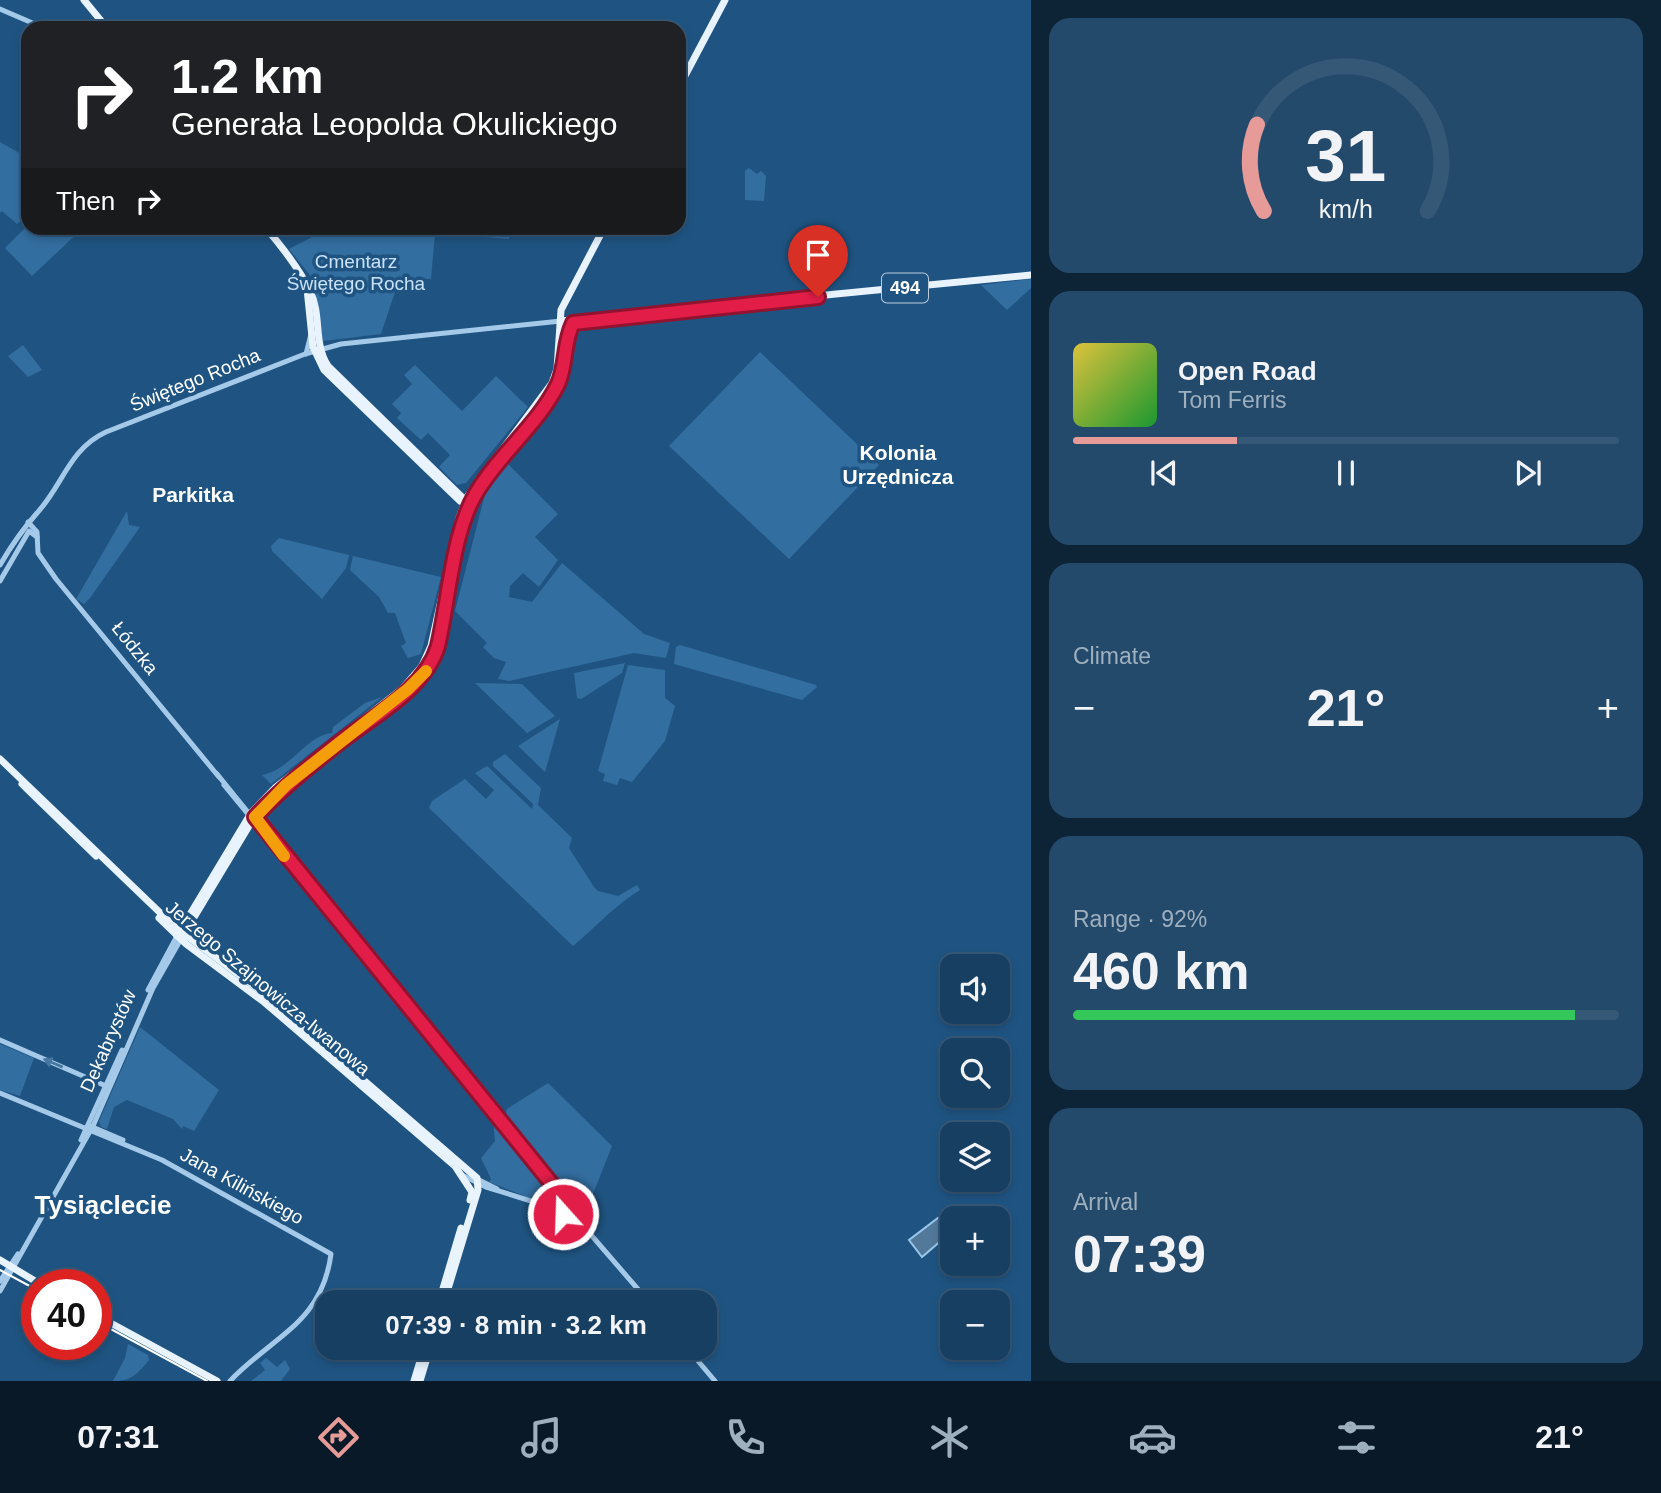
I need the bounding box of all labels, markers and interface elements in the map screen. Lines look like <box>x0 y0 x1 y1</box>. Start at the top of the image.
icon: right <box>56 49 147 140</box>
text: 1.2 km <box>171 49 324 103</box>
text: Generała Leopolda Okulickiego <box>171 106 618 142</box>
text: 31 <box>1306 116 1386 197</box>
icon: right <box>129 182 167 220</box>
text: Then <box>56 186 115 216</box>
text: km/h <box>1319 195 1373 223</box>
pin <box>788 225 848 297</box>
icon: arrive <box>799 236 837 274</box>
park label: Cmentarz Świętego Rocha <box>287 251 426 294</box>
road number: 494 <box>882 274 928 302</box>
street label: Świętego Rocha <box>127 344 263 416</box>
text: Open Road <box>1178 356 1317 386</box>
text: Tom Ferris <box>1178 387 1287 413</box>
district label: Kolonia Urzędnicza <box>843 441 954 488</box>
icon: previous <box>1145 454 1183 492</box>
icon: pause <box>1327 454 1365 492</box>
icon: next <box>1509 454 1547 492</box>
district label: Parkitka <box>152 483 234 506</box>
street label: Łódzka <box>108 618 163 679</box>
text: Climate <box>1073 643 1151 669</box>
text: 21° <box>1307 679 1385 737</box>
text: − <box>1073 687 1095 729</box>
text: + <box>1597 687 1619 729</box>
street label: Jerzego Szajnowicza-Iwanowa <box>162 896 375 1080</box>
text: Range · 92% <box>1073 906 1207 932</box>
text: 460 km <box>1073 942 1249 1000</box>
map controls <box>940 954 1010 1360</box>
button: sound <box>940 954 1010 1024</box>
street label: Dekabrystów <box>76 986 140 1095</box>
button: search <box>940 1038 1010 1108</box>
one-way arrow <box>42 1057 63 1068</box>
button: layers <box>940 1122 1010 1192</box>
street label: Jana Kilińskiego <box>177 1144 307 1228</box>
position arrow <box>526 1177 600 1251</box>
text: Arrival <box>1073 1189 1138 1215</box>
district label: Tysiąclecie <box>35 1190 171 1220</box>
button: + <box>940 1206 1010 1276</box>
text: 07:39 <box>1073 1225 1206 1283</box>
speed limit sign: 40 <box>21 1269 112 1360</box>
button: − <box>940 1290 1010 1360</box>
text: 07:39 · 8 min · 3.2 km <box>385 1310 647 1340</box>
icon: directions <box>314 1413 363 1462</box>
icon: music <box>517 1413 566 1462</box>
icon: phone <box>721 1413 770 1462</box>
icon: climate <box>925 1413 974 1462</box>
icon: car <box>1128 1413 1177 1462</box>
icon: filters <box>1332 1413 1381 1462</box>
text: 07:31 <box>77 1419 159 1455</box>
text: 21° <box>1535 1419 1584 1455</box>

